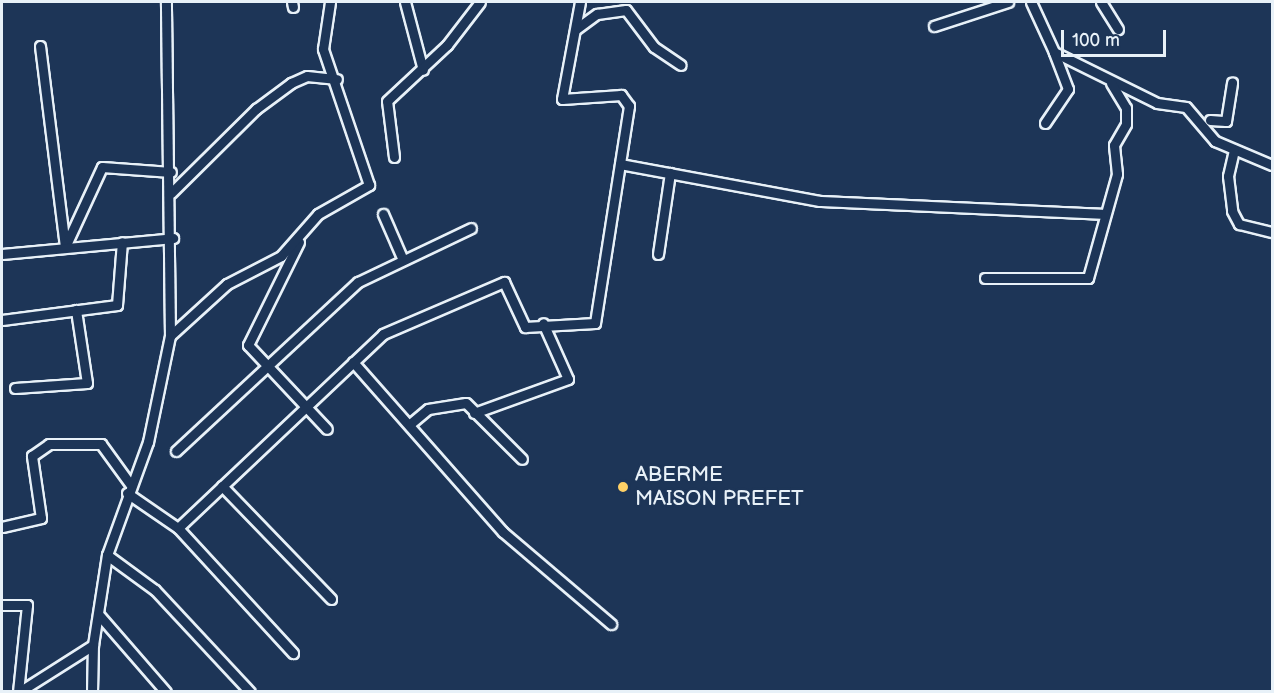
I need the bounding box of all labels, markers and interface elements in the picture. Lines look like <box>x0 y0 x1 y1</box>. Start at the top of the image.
scale bar <box>1064 18 1169 56</box>
text: 100 m <box>1072 30 1120 51</box>
place label: ABERME MAISON PREFET <box>635 462 804 512</box>
marker: ABERME MAISON PREFET <box>616 480 630 494</box>

